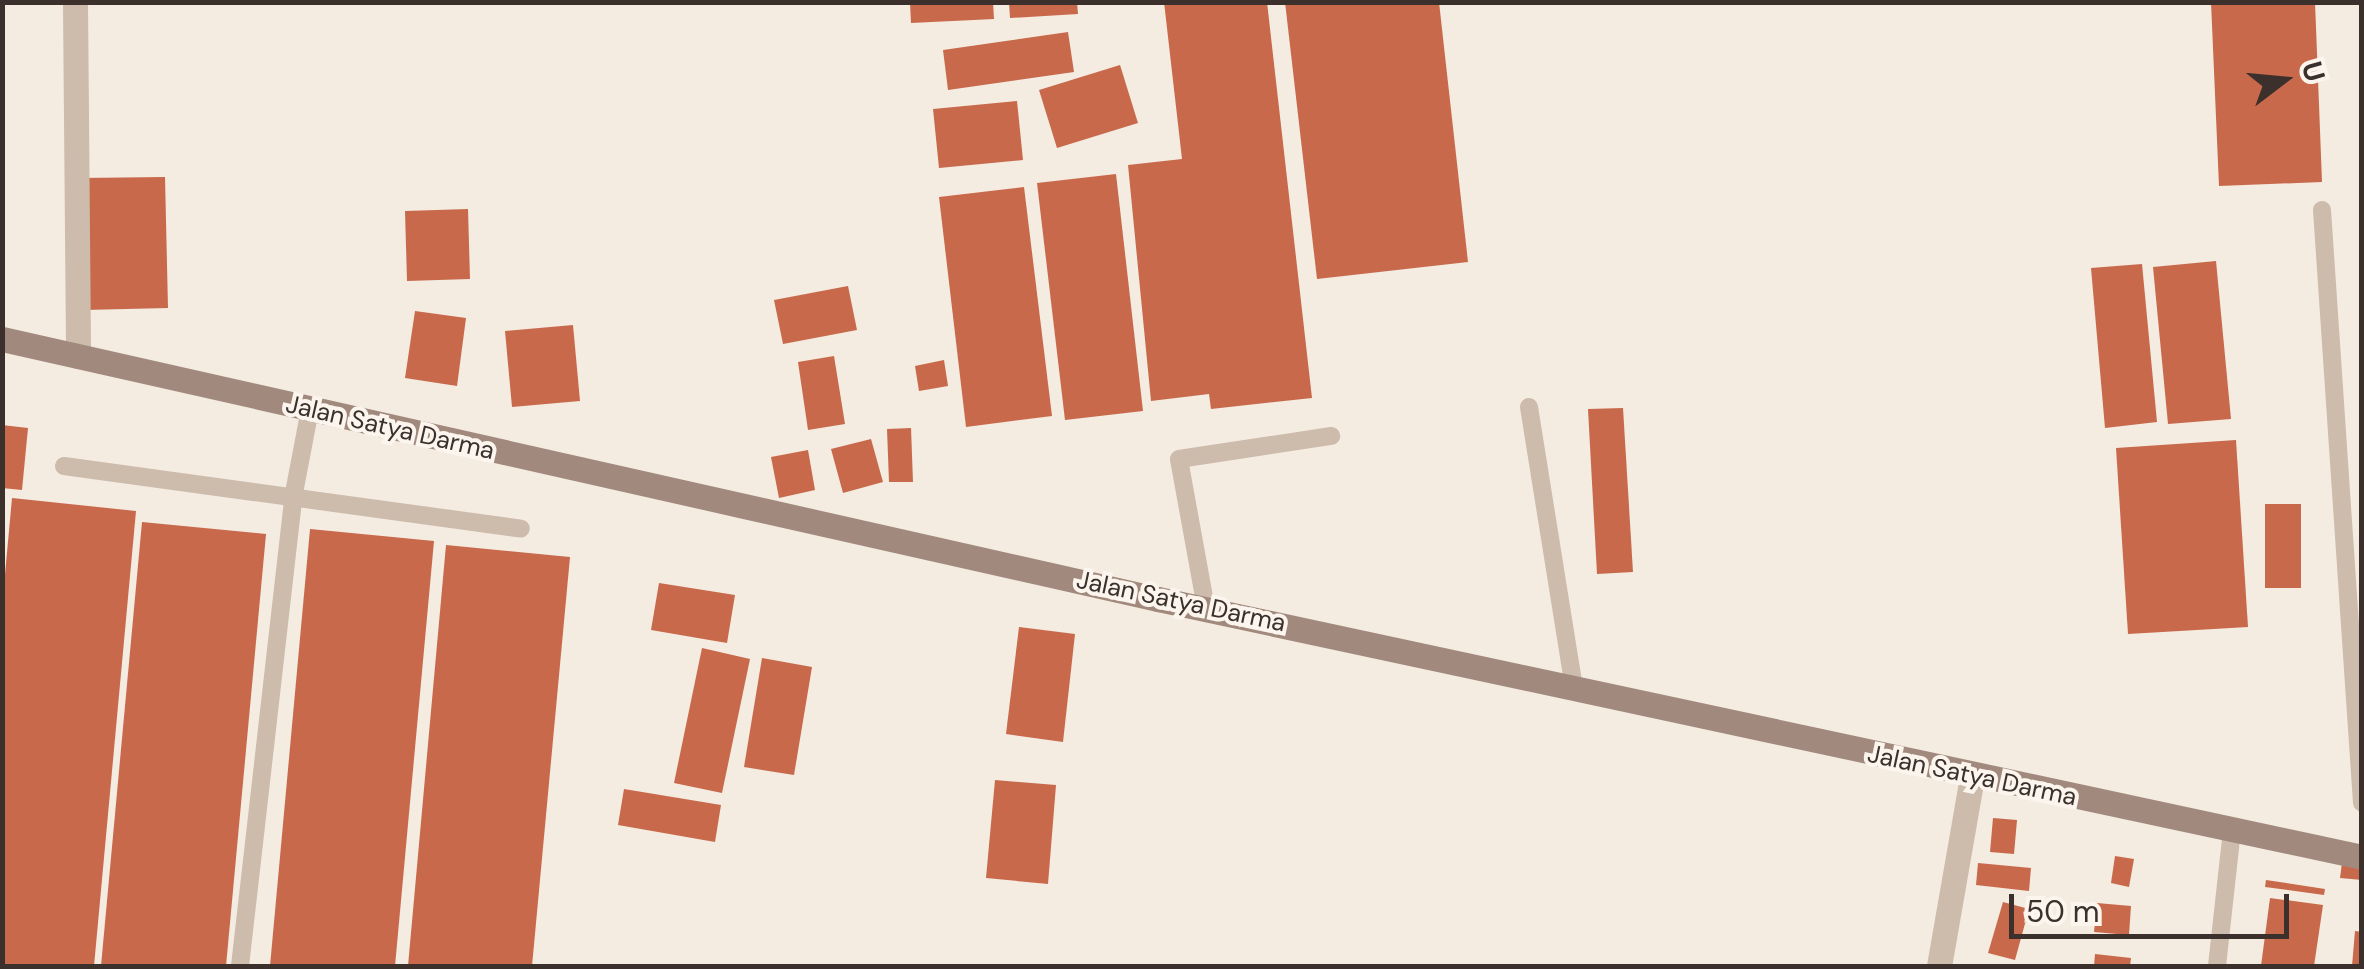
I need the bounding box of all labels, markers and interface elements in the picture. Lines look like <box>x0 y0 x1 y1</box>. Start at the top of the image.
north arrow <box>2234 30 2334 130</box>
text: U <box>2293 57 2334 86</box>
street label: Jalan Satya Darma <box>283 389 497 467</box>
street label: Jalan Satya Darma <box>1074 565 1288 639</box>
street label: Jalan Satya Darma <box>1865 739 2079 813</box>
scale bar <box>2014 874 2294 936</box>
text: 50 m <box>2026 892 2100 931</box>

